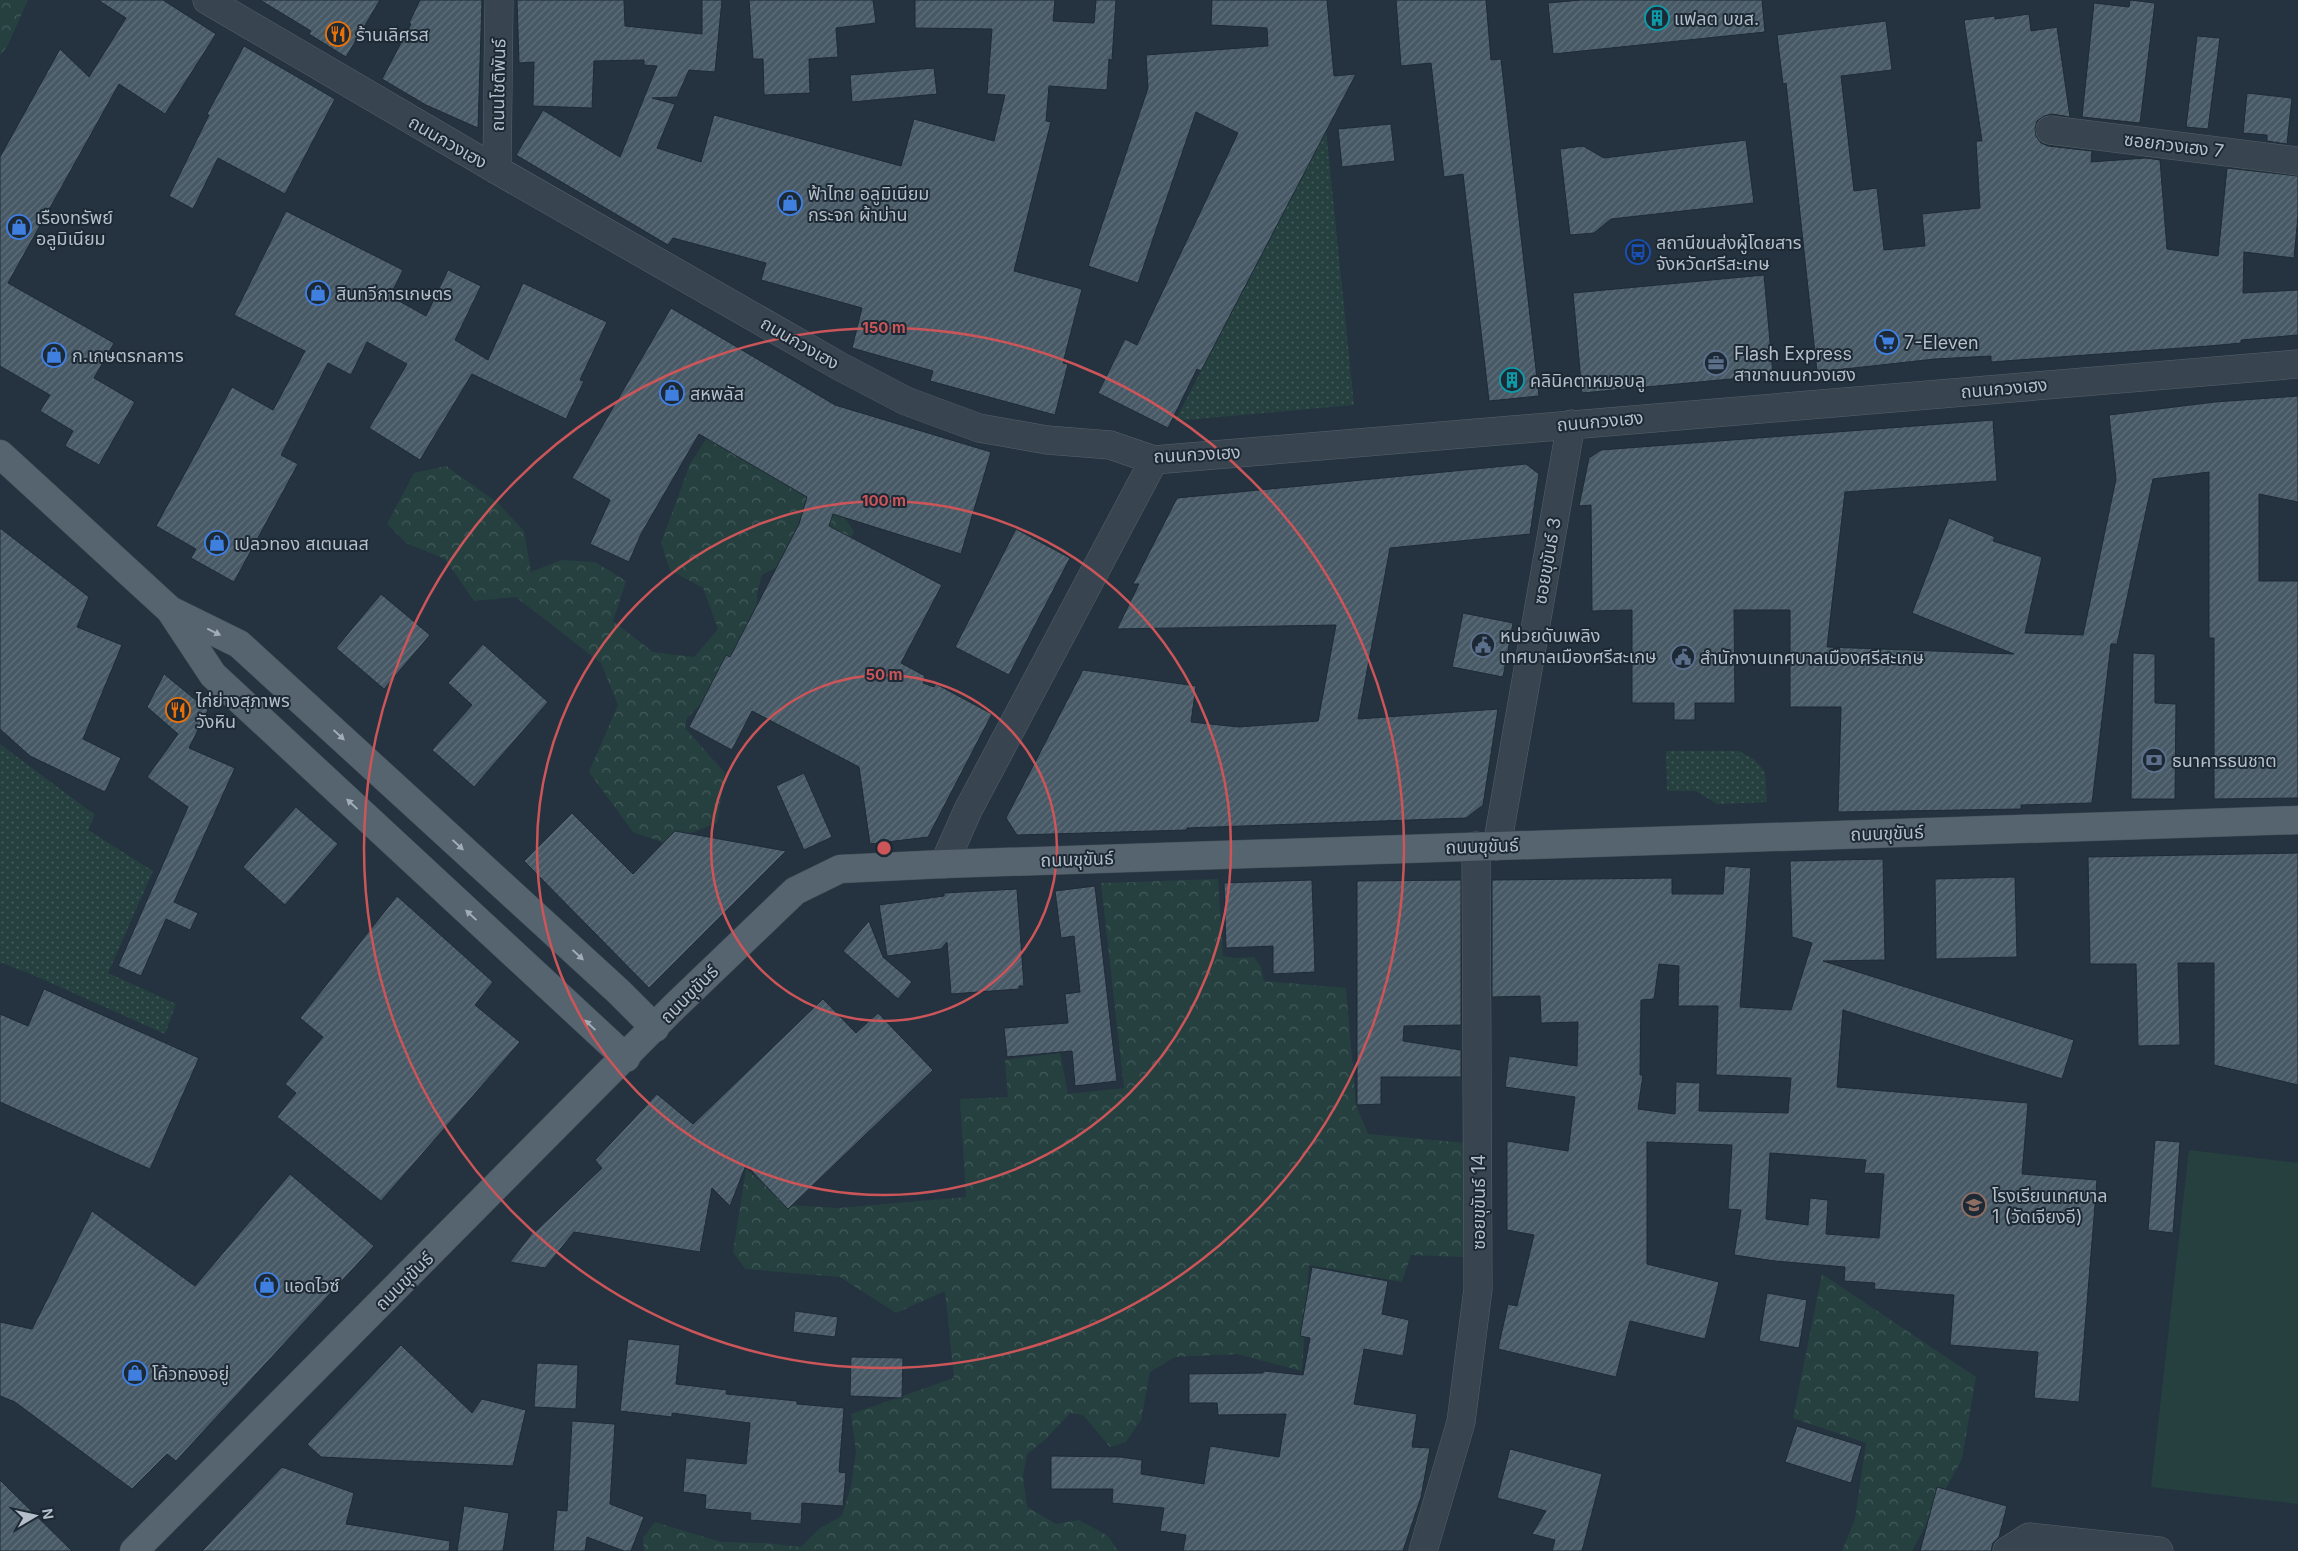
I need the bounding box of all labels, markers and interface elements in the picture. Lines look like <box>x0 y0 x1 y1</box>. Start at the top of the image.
building icon: แฟลต บขส. <box>1644 5 1670 31</box>
place label: แฟลต บขส. <box>1674 8 1759 29</box>
restaurant icon: ร้านเลิศรส <box>325 21 351 47</box>
place label: ร้านเลิศรส <box>356 24 429 45</box>
street label: ถนนโชติพันธ์ <box>487 38 509 132</box>
street label: ถนนกวงเฮง <box>405 111 491 173</box>
street label: ซอยกวงเฮง 7 <box>2123 128 2225 162</box>
place label: ฟ้าไทย อลูมิเนียม กระจก ผ้าม่าน <box>808 183 929 225</box>
shop icon: ฟ้าไทย อลูมิเนียม กระจก ผ้าม่าน <box>777 190 803 216</box>
place label: เรืองทรัพย์ อลูมิเนียม <box>36 207 113 251</box>
shop icon: เรืองทรัพย์ อลูมิเนียม <box>6 214 32 240</box>
place label: สถานีขนส่งผู้โดยสาร จังหวัดศรีสะเกษ <box>1656 232 1802 274</box>
bus stop icon: สถานีขนส่งผู้โดยสาร จังหวัดศรีสะเกษ <box>1625 239 1651 265</box>
shop icon: สินทวีการเกษตร <box>305 280 331 306</box>
place label: สินทวีการเกษตร <box>336 283 452 304</box>
street label: ถนนกวงเฮง <box>757 312 843 374</box>
text: 150 m <box>862 318 906 337</box>
supermarket icon: 7-Eleven <box>1874 329 1900 355</box>
place label: 7-Eleven <box>1904 332 1979 353</box>
shop icon: ก.เกษตรกลการ <box>41 342 67 368</box>
place label: Flash Express สาขาถนนกวงเฮง <box>1734 343 1856 385</box>
place label: ก.เกษตรกลการ <box>72 345 184 366</box>
office icon: Flash Express สาขาถนนกวงเฮง <box>1703 350 1729 376</box>
building icon: คลินิคตาหมอบลู <box>1499 367 1525 393</box>
place label: คลินิคตาหมอบลู <box>1530 370 1645 393</box>
street label: ถนนกวงเฮง <box>1960 374 2048 402</box>
shop icon: สหพลัส <box>659 380 685 406</box>
place label: สหพลัส <box>690 383 744 404</box>
street label: ถนนกวงเฮง <box>1556 407 1644 435</box>
street label: ถนนกวงเฮง <box>1153 441 1241 467</box>
text: 100 m <box>862 491 906 510</box>
street label: ซอยขุขันธ์ 3 <box>1529 516 1566 606</box>
shop icon: เปลวทอง สเตนเลส <box>204 530 230 556</box>
place label: เปลวทอง สเตนเลส <box>234 533 369 554</box>
place label: หน่วยดับเพลิง เทศบาลเมืองศรีสะเกษ <box>1500 625 1657 667</box>
one-way arrow <box>207 628 221 636</box>
public building icon: หน่วยดับเพลิง เทศบาลเมืองศรีสะเกษ <box>1470 632 1496 658</box>
public building icon: สำนักงานเทศบาลเมืองศรีสะเกษ <box>1670 644 1696 670</box>
place label: สำนักงานเทศบาลเมืองศรีสะเกษ <box>1700 647 1924 668</box>
text: 50 m <box>866 665 902 684</box>
place label: ไก่ย่างสุภาพร วังหิน <box>195 690 290 732</box>
restaurant icon: ไก่ย่างสุภาพร วังหิน <box>165 697 191 723</box>
one-way arrow <box>332 729 344 741</box>
bank icon: ธนาคารธนชาต <box>2141 747 2167 773</box>
place label: ธนาคารธนชาต <box>2172 750 2277 771</box>
one-way arrow <box>346 798 358 810</box>
street label: ถนนขุขันธ์ <box>1850 821 1924 846</box>
street label: ถนนขุขันธ์ <box>1445 834 1519 859</box>
one-way arrow <box>452 839 464 851</box>
centre of rings <box>875 839 893 857</box>
street label: ถนนขุขันธ์ <box>1040 847 1114 872</box>
one-way arrow <box>464 909 477 920</box>
one-way arrow <box>571 949 583 961</box>
street label: ถนนขุขันธ์ <box>656 960 723 1028</box>
one-way arrow <box>584 1019 596 1031</box>
street label: ซอยขุขันธ์ 14 <box>1468 1154 1490 1250</box>
place label: โรงเรียนเทศบาล 1 (วัดเจียงอี) <box>1992 1185 2108 1227</box>
school or university icon: โรงเรียนเทศบาล 1 (วัดเจียงอี) <box>1961 1192 1987 1218</box>
street label: ถนนขุขันธ์ <box>371 1247 438 1315</box>
shop icon: แอดไวซ์ <box>254 1272 280 1298</box>
place label: แอดไวซ์ <box>284 1275 340 1296</box>
shop icon: โค้วทองอยู่ <box>122 1360 148 1386</box>
place label: โค้วทองอยู่ <box>152 1363 229 1386</box>
north arrow <box>10 1491 60 1541</box>
text: N <box>39 1507 58 1520</box>

